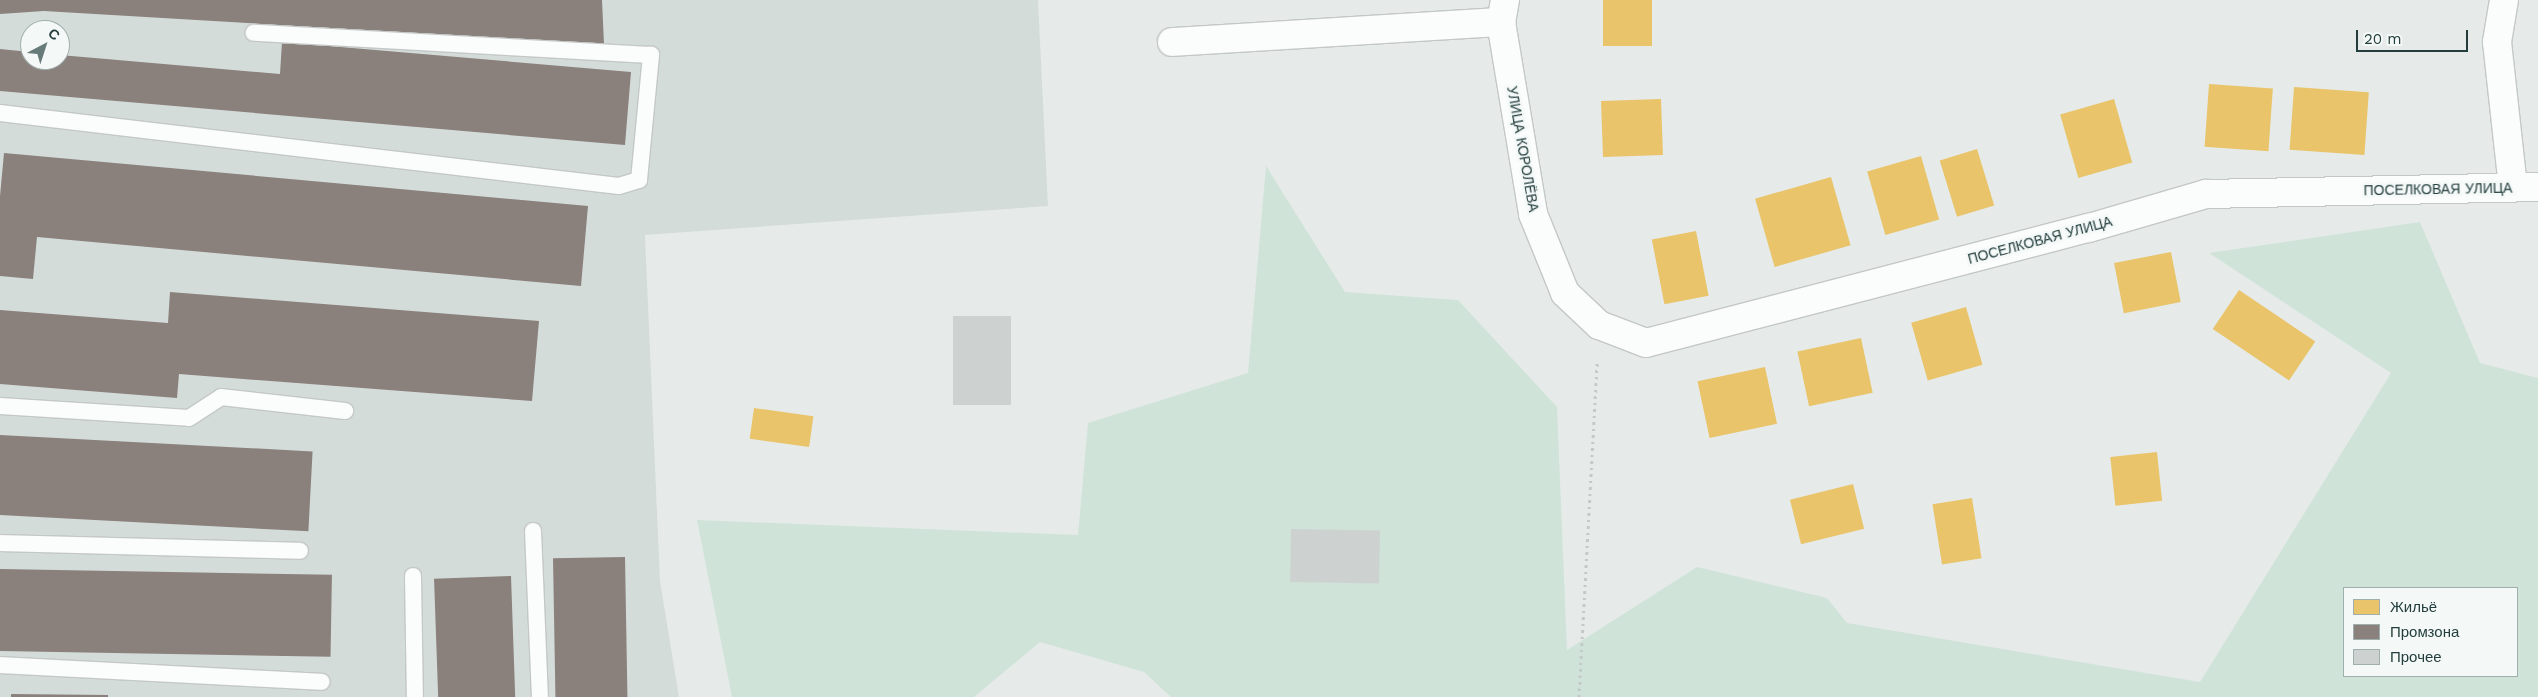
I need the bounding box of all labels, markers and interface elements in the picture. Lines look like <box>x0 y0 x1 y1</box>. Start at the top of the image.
north arrow <box>20 20 70 70</box>
scale bar <box>2358 20 2470 52</box>
text: С <box>45 25 63 44</box>
text: 20 m <box>2364 30 2402 48</box>
street label: УЛИЦА КОРОЛЁВА <box>1504 85 1542 213</box>
street label: ПОСЕЛКОВАЯ УЛИЦА <box>2363 179 2513 199</box>
street label: ПОСЕЛКОВАЯ УЛИЦА <box>1966 213 2114 267</box>
legend <box>2343 587 2518 677</box>
text: Жильё <box>2390 598 2437 616</box>
text: Промзона <box>2390 623 2459 641</box>
text: Прочее <box>2390 648 2442 666</box>

